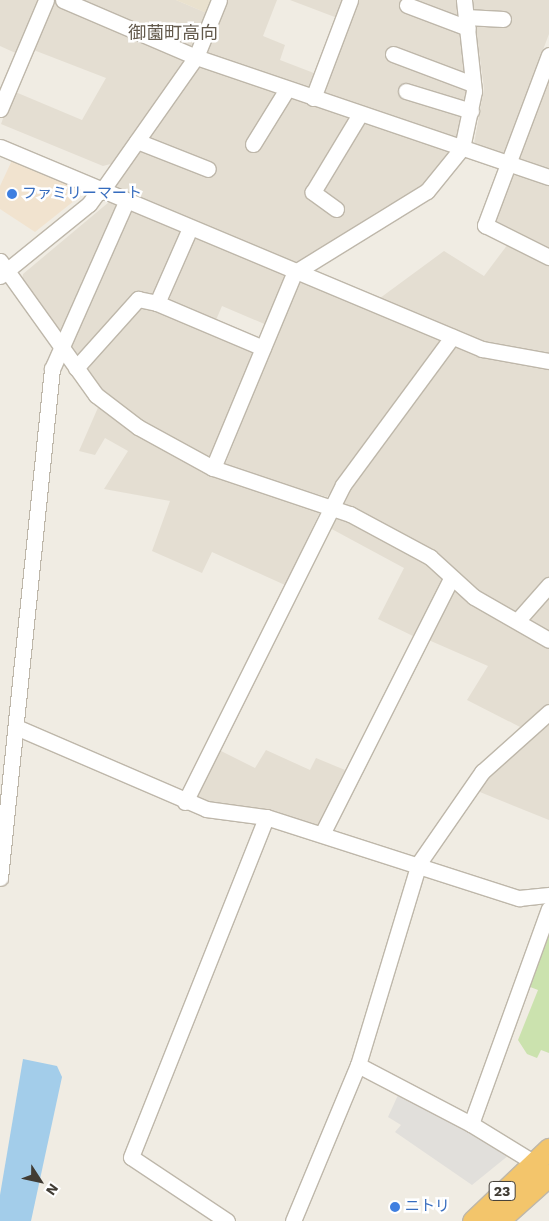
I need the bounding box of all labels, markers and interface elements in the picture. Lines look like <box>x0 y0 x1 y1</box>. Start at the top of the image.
district label: 御薗町高向 <box>128 22 218 44</box>
place label: ファミリーマート <box>22 185 142 203</box>
marker: ファミリーマート <box>6 188 18 200</box>
north arrow <box>15 1156 65 1206</box>
road number: 23 <box>488 1180 516 1202</box>
text: N <box>43 1181 62 1198</box>
place label: ニトリ <box>405 1198 450 1216</box>
marker: ニトリ <box>389 1201 401 1213</box>

